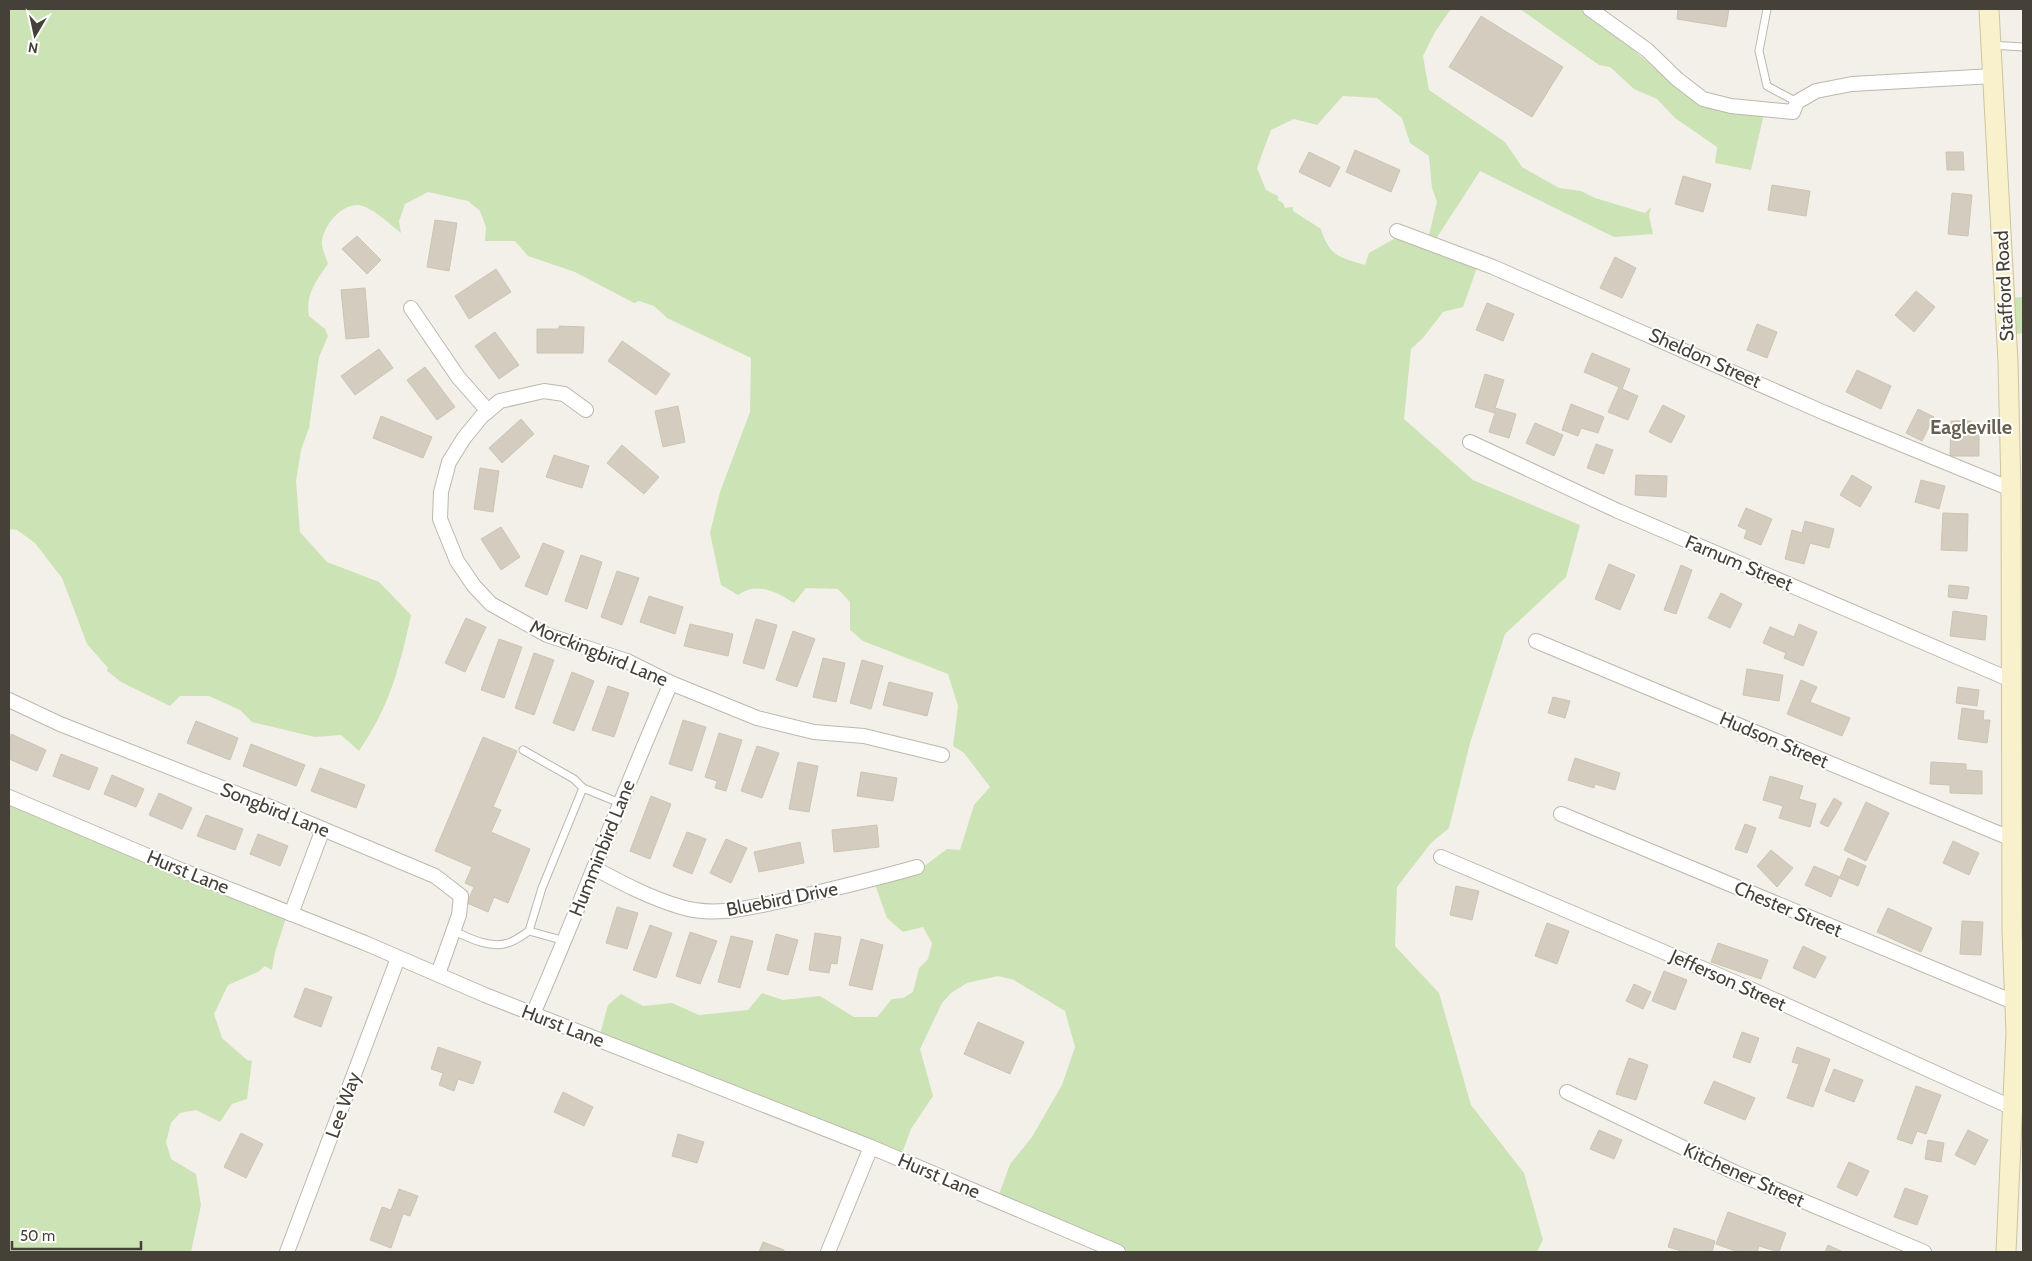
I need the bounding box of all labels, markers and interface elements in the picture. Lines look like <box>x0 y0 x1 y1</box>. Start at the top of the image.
north arrow <box>10 10 60 60</box>
text: N <box>27 38 39 58</box>
street label: Stafford Road <box>1990 230 2018 342</box>
street label: Sheldon Street <box>1645 323 1765 393</box>
district label: Eagleville <box>1930 415 2012 439</box>
street label: Farnum Street <box>1682 530 1797 596</box>
street label: Morckingbird Lane <box>527 615 672 691</box>
street label: Hudson Street <box>1716 707 1832 773</box>
street label: Humminbird Lane <box>564 776 640 920</box>
street label: Songbird Lane <box>217 778 333 842</box>
street label: Hurst Lane <box>143 845 233 899</box>
street label: Chester Street <box>1731 876 1846 942</box>
street label: Bluebird Drive <box>724 877 840 921</box>
street label: Jefferson Street <box>1666 944 1790 1016</box>
street label: Hurst Lane <box>518 1000 608 1052</box>
street label: Lee Way <box>320 1068 366 1141</box>
street label: Kitchener Street <box>1680 1138 1808 1212</box>
street label: Hurst Lane <box>895 1148 984 1204</box>
scale bar <box>12 1218 141 1250</box>
text: 50 m <box>20 1227 55 1245</box>

